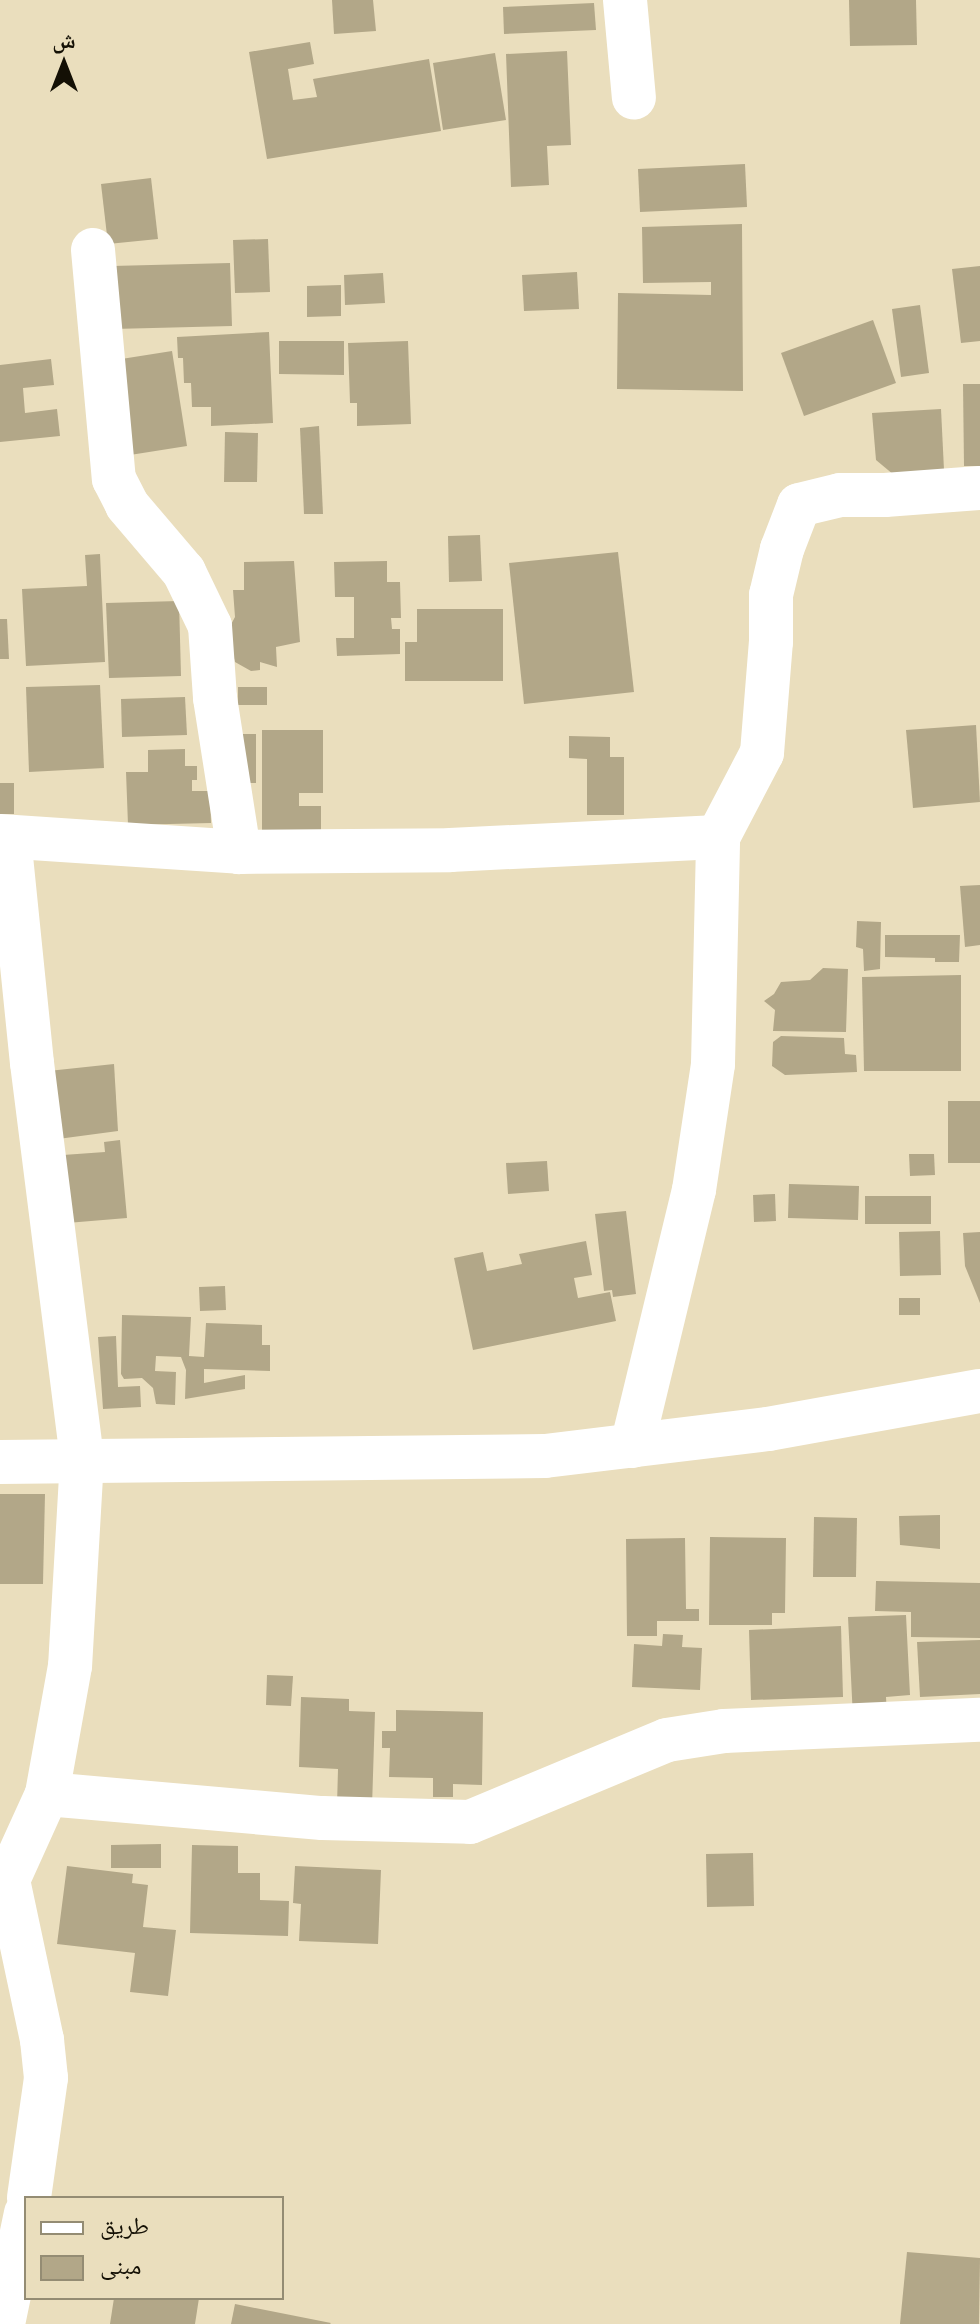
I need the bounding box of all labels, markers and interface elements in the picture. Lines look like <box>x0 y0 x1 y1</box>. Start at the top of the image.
north arrow <box>24 24 104 104</box>
text: ش <box>52 27 76 53</box>
legend <box>24 2196 284 2300</box>
text: طريق <box>100 2211 149 2239</box>
text: مبنى <box>100 2251 141 2279</box>

